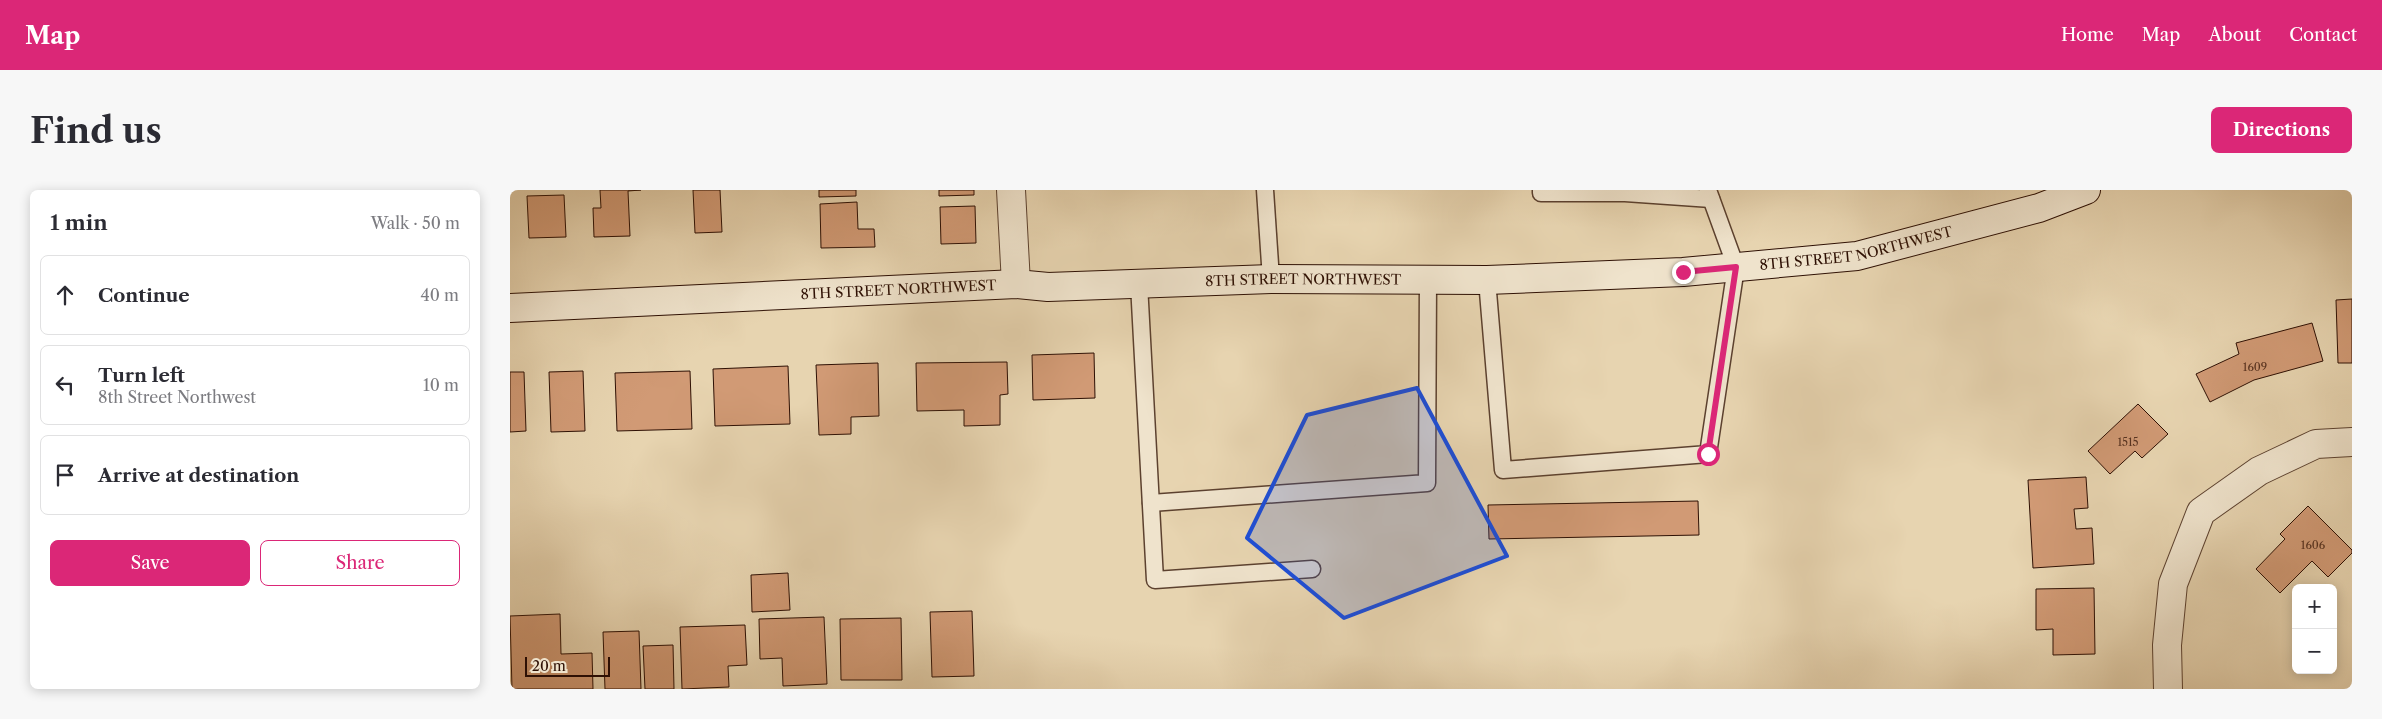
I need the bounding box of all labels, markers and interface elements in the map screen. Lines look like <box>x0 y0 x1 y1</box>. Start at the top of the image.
text: Map <box>25 21 80 50</box>
text: Home <box>2061 24 2114 46</box>
text: Map <box>2142 24 2180 46</box>
text: About <box>2208 24 2261 46</box>
text: Contact <box>2289 24 2357 46</box>
button: Directions <box>2211 107 2352 153</box>
text: Find us <box>30 109 162 152</box>
text: 1 min <box>50 210 108 235</box>
text: Walk · 50 m <box>371 213 460 233</box>
street label: 8TH STREET NORTHWEST <box>1759 222 1955 274</box>
route end <box>1672 261 1695 284</box>
street label: 8TH STREET NORTHWEST <box>1205 270 1402 290</box>
street label: 8TH STREET NORTHWEST <box>800 276 997 303</box>
icon: ahead <box>51 281 79 309</box>
text: Continue <box>98 284 190 307</box>
text: 40 m <box>420 285 459 305</box>
house number: 1609 <box>2243 360 2267 374</box>
text: Turn left <box>98 364 185 387</box>
icon: left <box>51 371 79 399</box>
text: 10 m <box>423 375 459 395</box>
text: 8th Street Northwest <box>98 387 256 407</box>
house number: 1515 <box>2117 435 2139 449</box>
route start <box>1697 443 1720 466</box>
icon: arrive <box>51 461 79 489</box>
text: Arrive at destination <box>98 464 299 487</box>
house number: 1606 <box>2301 538 2326 552</box>
button: Save <box>50 540 250 586</box>
button: Share <box>260 540 460 586</box>
map controls <box>2292 584 2337 674</box>
button: + <box>2292 584 2337 629</box>
button: − <box>2292 629 2337 674</box>
scale bar <box>525 654 610 677</box>
text: 20 m <box>532 657 566 675</box>

